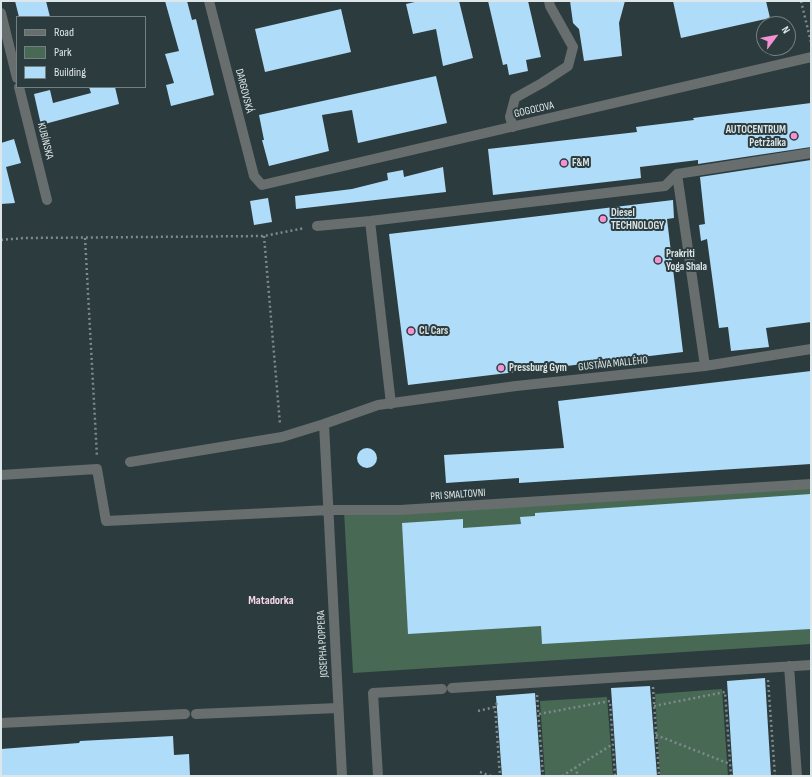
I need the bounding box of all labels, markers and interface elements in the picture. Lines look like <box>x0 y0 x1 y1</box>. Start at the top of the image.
legend <box>16 16 146 88</box>
north arrow <box>756 16 796 56</box>
text: N <box>779 24 793 36</box>
text: Road <box>54 25 74 40</box>
text: Park <box>54 45 72 60</box>
text: Building <box>54 65 86 80</box>
street label: DARGOVSKÁ <box>232 67 256 115</box>
street label: GOGOĽOVA <box>513 99 555 121</box>
street label: KUBÍNSKA <box>34 121 56 161</box>
place label: AUTOCENTRUM Petržalka <box>726 123 786 149</box>
marker: AUTOCENTRUM Petržalka <box>789 131 799 141</box>
place label: F&M <box>572 156 589 170</box>
marker: F&M <box>559 158 569 168</box>
place label: Diesel TECHNOLOGY <box>611 206 664 232</box>
marker: Diesel TECHNOLOGY <box>598 214 608 224</box>
place label: Prakriti Yoga Shala <box>666 247 707 273</box>
marker: Prakriti Yoga Shala <box>653 255 663 265</box>
place label: CL Cars <box>419 324 448 338</box>
marker: CL Cars <box>406 326 416 336</box>
street label: GUSTÁVA MALLÉHO <box>577 354 649 374</box>
place label: Pressburg Gym <box>509 361 567 375</box>
marker: Pressburg Gym <box>496 363 506 373</box>
street label: PRI SMALTOVNI <box>430 486 486 504</box>
district label: Matadorka <box>248 594 294 608</box>
street label: JOSEPHA POPPERA <box>315 610 331 678</box>

